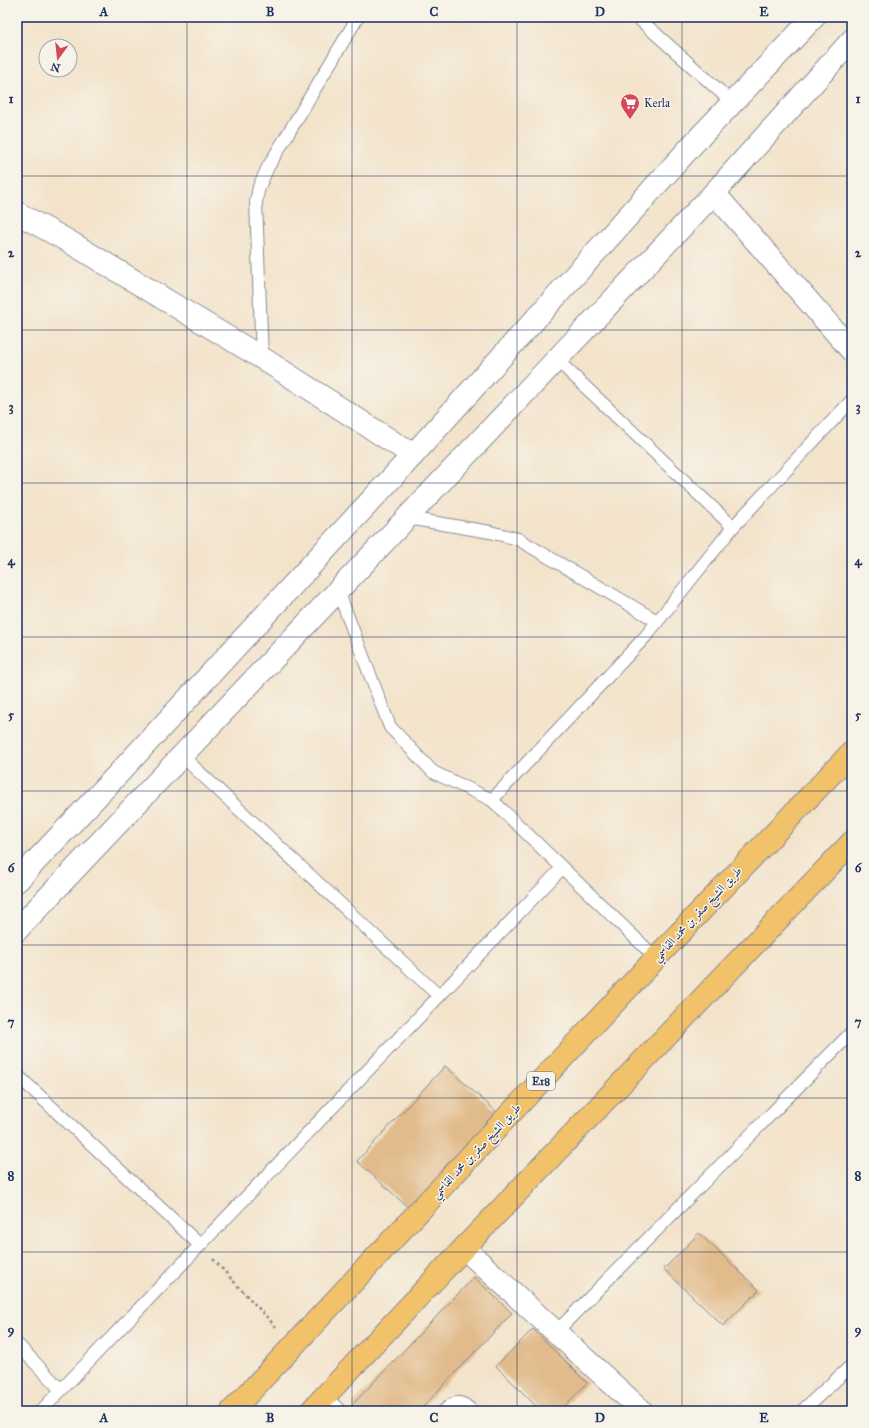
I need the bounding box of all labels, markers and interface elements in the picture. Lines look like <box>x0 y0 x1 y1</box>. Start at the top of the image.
text: A <box>99 4 109 20</box>
text: B <box>266 4 275 20</box>
text: C <box>430 4 439 20</box>
text: D <box>595 4 605 20</box>
text: E <box>759 4 769 20</box>
north arrow <box>38 38 78 78</box>
text: N <box>49 60 62 75</box>
text: 1 <box>8 91 14 107</box>
text: 1 <box>855 91 861 107</box>
supermarket icon: Kerla <box>619 92 641 120</box>
place label: Kerla <box>644 96 671 110</box>
text: 2 <box>8 245 15 261</box>
text: 2 <box>855 245 862 261</box>
text: 3 <box>8 399 14 415</box>
text: 3 <box>855 399 861 415</box>
text: 4 <box>7 553 15 569</box>
text: 4 <box>854 553 862 569</box>
text: 5 <box>8 707 15 723</box>
text: 5 <box>855 707 862 723</box>
text: 6 <box>8 860 16 876</box>
text: 6 <box>855 860 863 876</box>
street label: طريق الشيخ صقر بن محمد القاسمي <box>649 863 748 968</box>
text: 7 <box>8 1014 15 1030</box>
text: 7 <box>855 1014 862 1030</box>
road number: E18 <box>527 1072 555 1090</box>
street label: طريق الشيخ صقر بن محمد القاسمي <box>428 1100 527 1205</box>
text: 8 <box>8 1168 15 1184</box>
text: 8 <box>855 1168 862 1184</box>
text: 9 <box>8 1322 15 1338</box>
text: 9 <box>855 1322 862 1338</box>
text: A <box>99 1410 109 1426</box>
text: B <box>266 1410 275 1426</box>
text: C <box>430 1410 439 1426</box>
text: D <box>595 1410 605 1426</box>
text: E <box>759 1410 769 1426</box>

